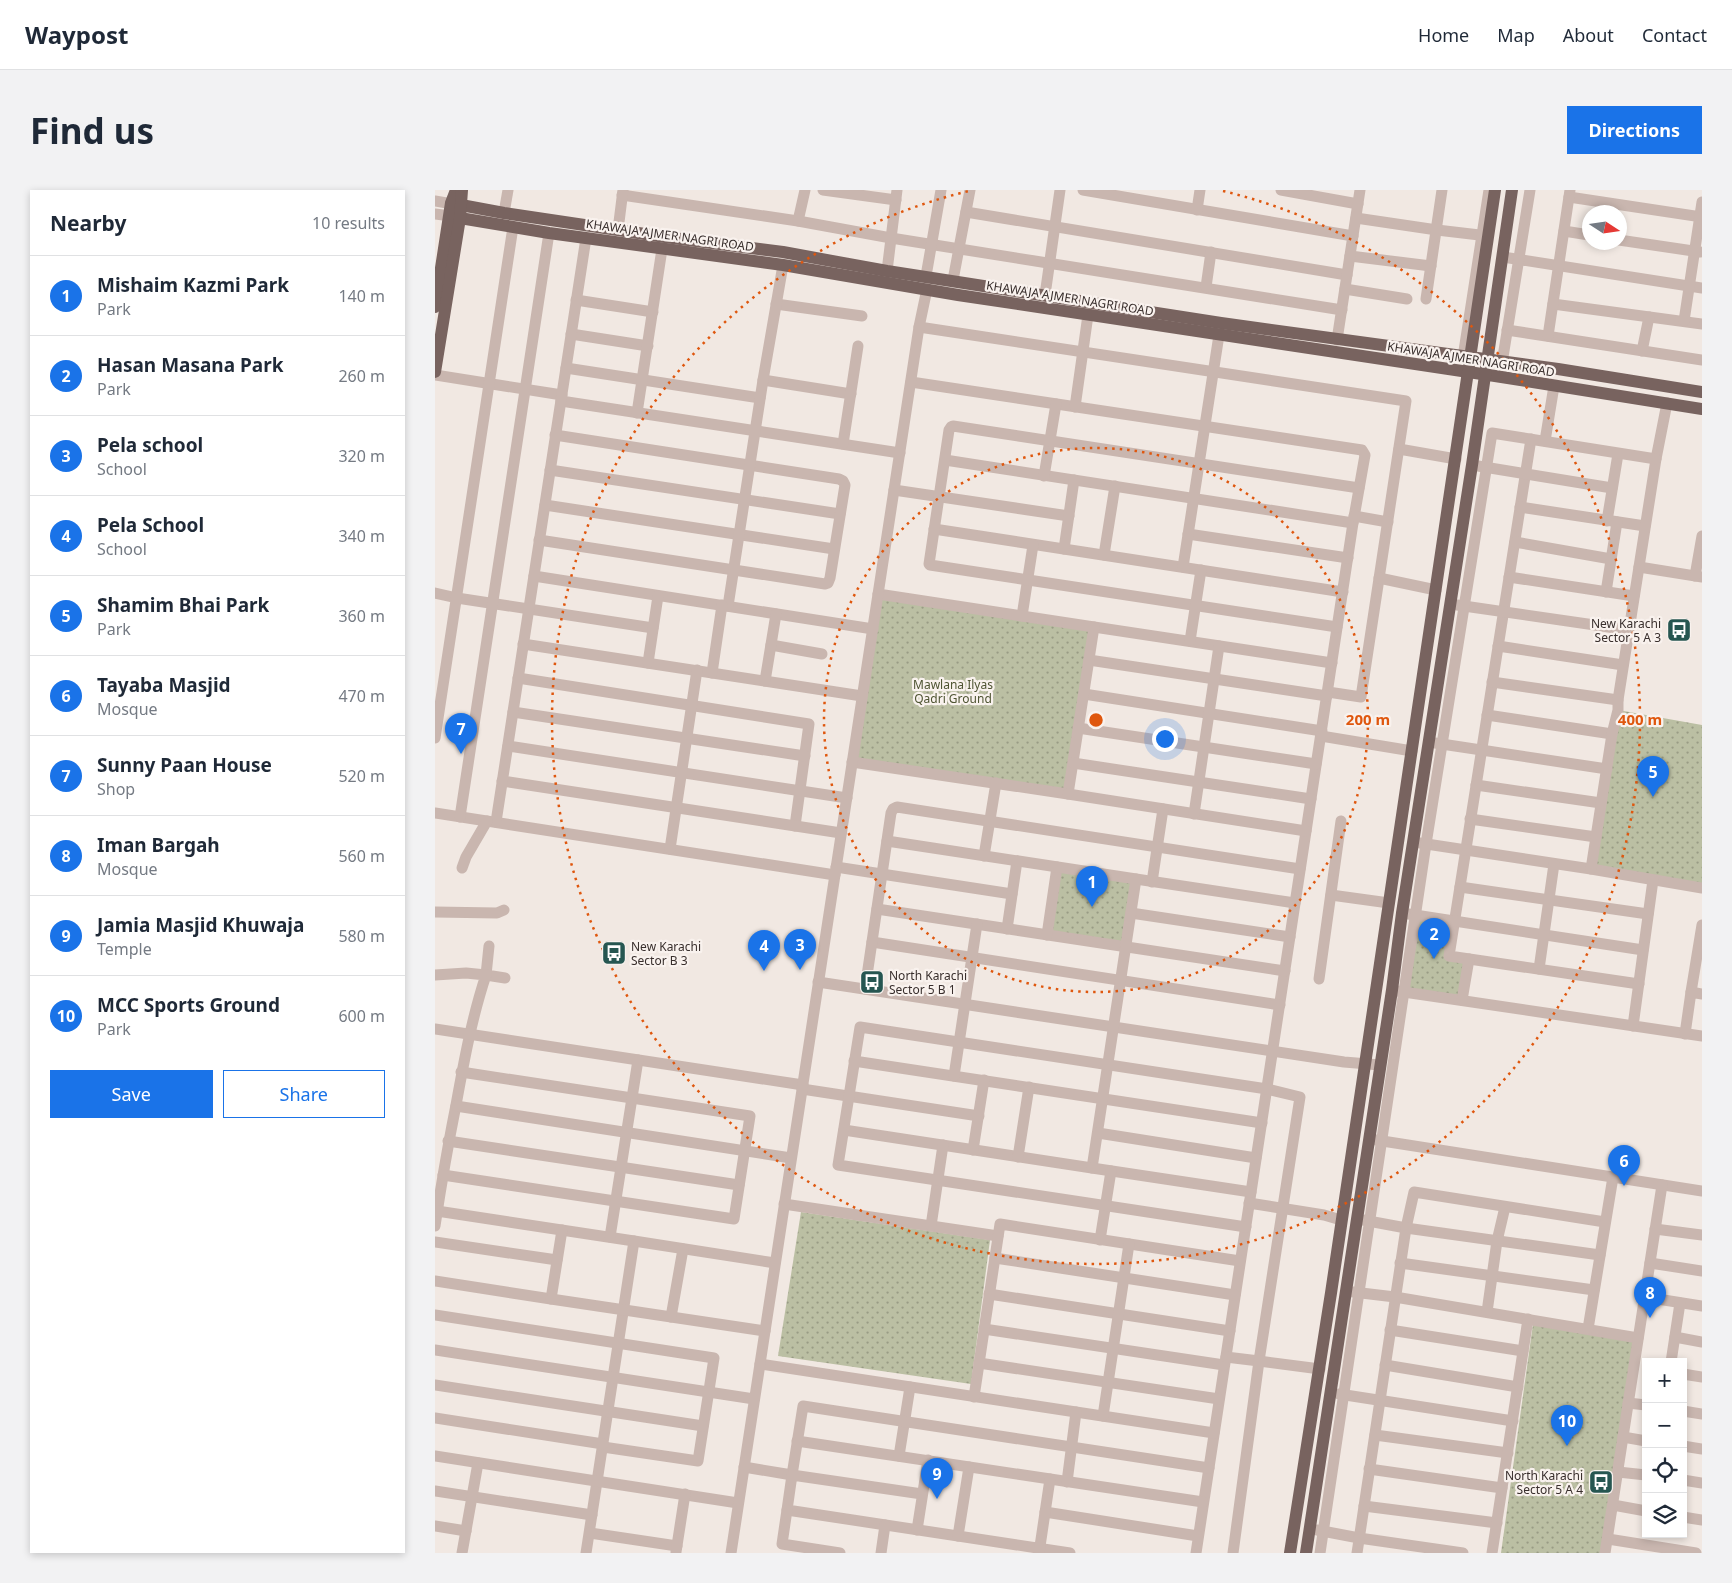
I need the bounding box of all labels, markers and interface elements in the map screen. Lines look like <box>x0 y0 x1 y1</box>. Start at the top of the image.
text: Waypost <box>25 18 128 51</box>
text: Home <box>1418 23 1469 47</box>
text: Map <box>1497 23 1535 47</box>
text: About <box>1563 23 1614 47</box>
text: Contact <box>1642 23 1707 47</box>
button: Directions <box>1567 106 1702 154</box>
text: Find us <box>30 107 154 154</box>
north arrow <box>1582 205 1627 250</box>
text: Nearby <box>50 209 126 237</box>
text: 10 results <box>312 212 385 234</box>
street label: KHAWAJA AJMER NAGRI ROAD <box>585 215 755 255</box>
text: Mishaim Kazmi Park <box>97 272 289 298</box>
street label: KHAWAJA AJMER NAGRI ROAD <box>985 276 1155 320</box>
text: 1 <box>61 285 71 307</box>
text: 140 m <box>338 285 385 307</box>
text: Park <box>97 298 131 320</box>
street label: KHAWAJA AJMER NAGRI ROAD <box>1386 337 1556 381</box>
text: Hasan Masana Park <box>97 352 283 378</box>
text: 2 <box>61 365 71 387</box>
text: 260 m <box>338 365 385 387</box>
text: Park <box>97 378 131 400</box>
text: Pela school <box>97 432 203 458</box>
text: 3 <box>61 445 71 467</box>
text: 320 m <box>338 445 385 467</box>
text: School <box>97 458 147 480</box>
text: Pela School <box>97 512 204 538</box>
text: 4 <box>61 525 71 547</box>
text: 340 m <box>338 525 385 547</box>
text: School <box>97 538 147 560</box>
text: Shamim Bhai Park <box>97 592 269 618</box>
text: 5 <box>61 605 71 627</box>
text: 360 m <box>338 605 385 627</box>
place label: New Karachi Sector 5 A 3 <box>1591 615 1661 646</box>
bus stop icon: New Karachi Sector 5 A 3 <box>1666 617 1692 643</box>
text: Park <box>97 618 131 640</box>
text: Tayaba Masjid <box>97 672 231 698</box>
park label: Mawlana Ilyas Qadri Ground <box>913 676 993 707</box>
text: 6 <box>61 685 71 707</box>
text: 470 m <box>338 685 385 707</box>
text: Mosque <box>97 698 158 720</box>
text: 200 m <box>1346 709 1390 729</box>
text: 400 m <box>1618 709 1662 729</box>
centre of rings <box>1087 711 1105 729</box>
pin: 7 <box>445 713 477 754</box>
your location <box>1152 726 1178 752</box>
text: Sunny Paan House <box>97 752 272 778</box>
pin: 5 <box>1637 756 1669 797</box>
text: 7 <box>61 765 71 787</box>
text: 520 m <box>338 765 385 787</box>
text: Shop <box>97 778 135 800</box>
text: Iman Bargah <box>97 832 220 858</box>
text: 8 <box>61 845 71 867</box>
text: 560 m <box>338 845 385 867</box>
text: Mosque <box>97 858 158 880</box>
pin: 1 <box>1076 866 1108 907</box>
text: Jamia Masjid Khuwaja <box>97 912 304 938</box>
pin: 2 <box>1418 918 1450 959</box>
text: 9 <box>61 925 71 947</box>
text: 580 m <box>338 925 385 947</box>
pin: 3 <box>784 929 816 970</box>
pin: 4 <box>748 930 780 971</box>
text: Temple <box>97 938 152 960</box>
place label: New Karachi Sector B 3 <box>631 938 701 969</box>
bus stop icon: New Karachi Sector B 3 <box>601 940 627 966</box>
place label: North Karachi Sector 5 B 1 <box>889 967 967 998</box>
bus stop icon: North Karachi Sector 5 B 1 <box>859 969 885 995</box>
text: MCC Sports Ground <box>97 992 280 1018</box>
text: 10 <box>57 1005 75 1027</box>
text: 600 m <box>338 1005 385 1027</box>
text: Park <box>97 1018 131 1040</box>
button: Save <box>50 1070 213 1118</box>
button: Share <box>223 1070 385 1118</box>
pin: 6 <box>1608 1145 1640 1186</box>
pin: 8 <box>1634 1277 1666 1318</box>
map controls <box>1642 1358 1687 1538</box>
button: + <box>1642 1358 1687 1403</box>
button: − <box>1642 1403 1687 1448</box>
pin: 10 <box>1551 1405 1583 1446</box>
button: locate <box>1642 1448 1687 1493</box>
pin: 9 <box>921 1458 953 1499</box>
place label: North Karachi Sector 5 A 4 <box>1505 1467 1583 1498</box>
bus stop icon: North Karachi Sector 5 A 4 <box>1588 1469 1614 1495</box>
button: layers <box>1642 1493 1687 1538</box>

